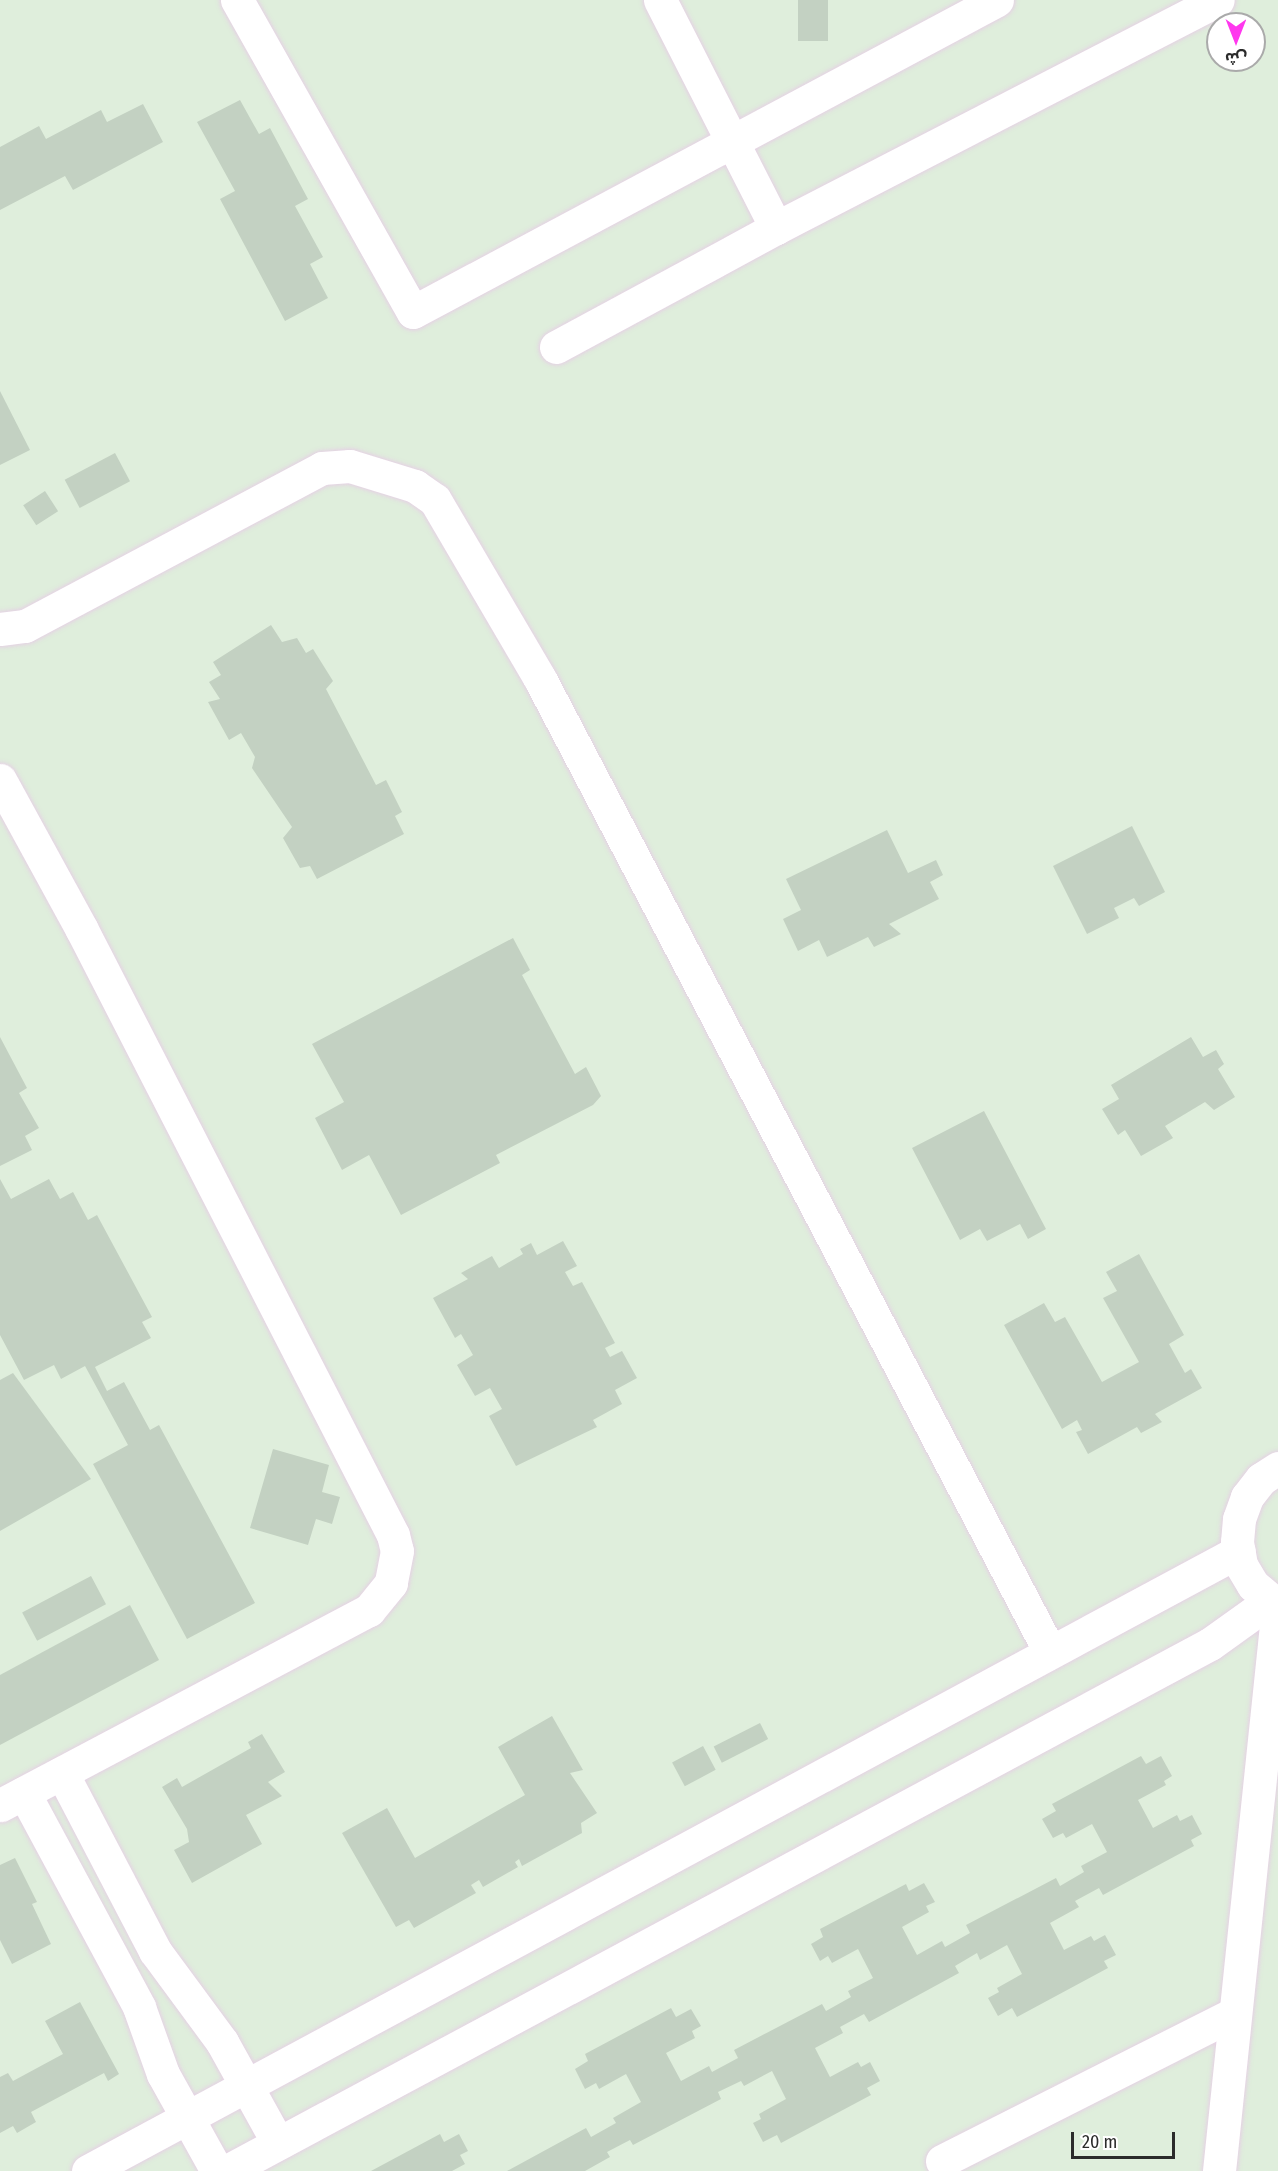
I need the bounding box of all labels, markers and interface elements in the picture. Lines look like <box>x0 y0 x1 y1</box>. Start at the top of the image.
north arrow <box>1206 12 1266 72</box>
text: ش <box>1225 49 1247 68</box>
scale bar <box>1074 2120 1178 2158</box>
text: 20 m <box>1082 2131 1117 2153</box>

